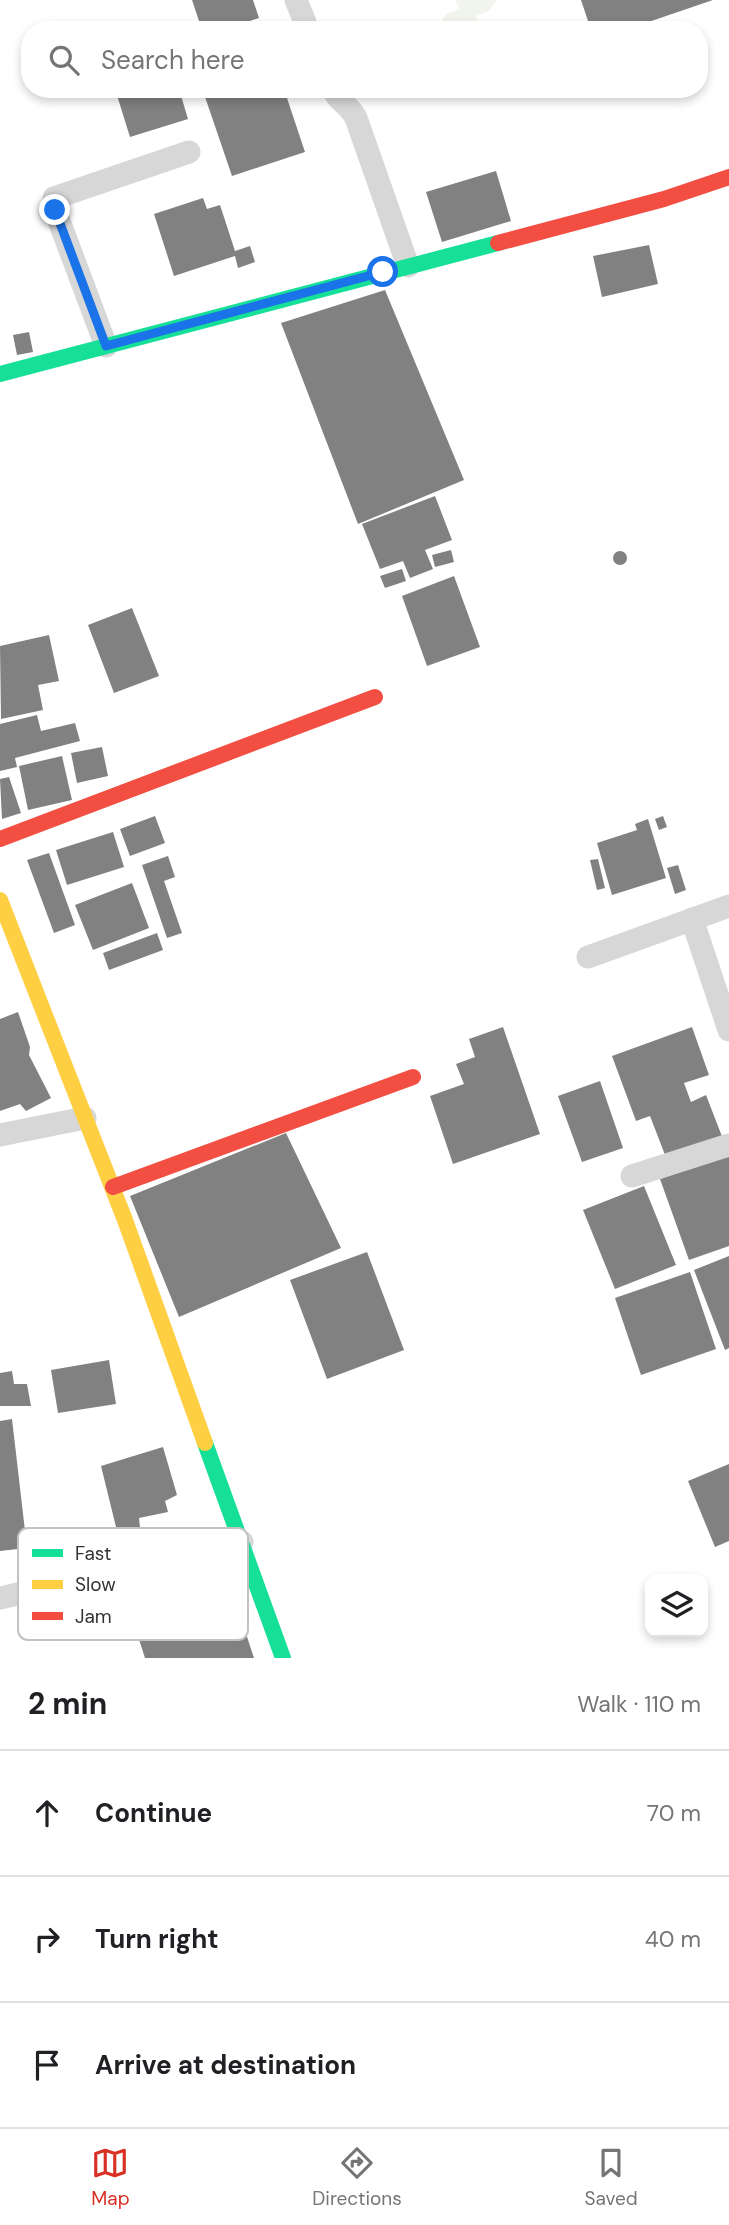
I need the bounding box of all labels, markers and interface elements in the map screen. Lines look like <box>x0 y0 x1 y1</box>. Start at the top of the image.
search box <box>21 21 708 98</box>
icon: search <box>45 41 83 79</box>
text: Search here <box>101 43 244 77</box>
route end <box>39 194 70 225</box>
route start <box>367 256 398 287</box>
legend <box>18 1528 248 1640</box>
text: Fast <box>75 1541 111 1566</box>
text: Slow <box>75 1572 116 1597</box>
map controls <box>645 1574 708 1637</box>
button: layers <box>645 1574 708 1637</box>
text: Jam <box>75 1604 112 1629</box>
text: 2 min <box>28 1684 107 1723</box>
text: Walk · 110 m <box>577 1689 701 1719</box>
icon: ahead <box>28 1794 66 1832</box>
text: Continue <box>95 1796 212 1830</box>
text: 70 m <box>647 1798 701 1828</box>
icon: right <box>28 1920 66 1958</box>
text: Turn right <box>95 1922 219 1956</box>
text: 40 m <box>645 1924 701 1954</box>
icon: arrive <box>28 2046 66 2084</box>
text: Arrive at destination <box>95 2048 356 2082</box>
tab: Map <box>91 2144 130 2211</box>
tab: Directions <box>312 2144 402 2211</box>
tab: Saved <box>584 2144 638 2211</box>

